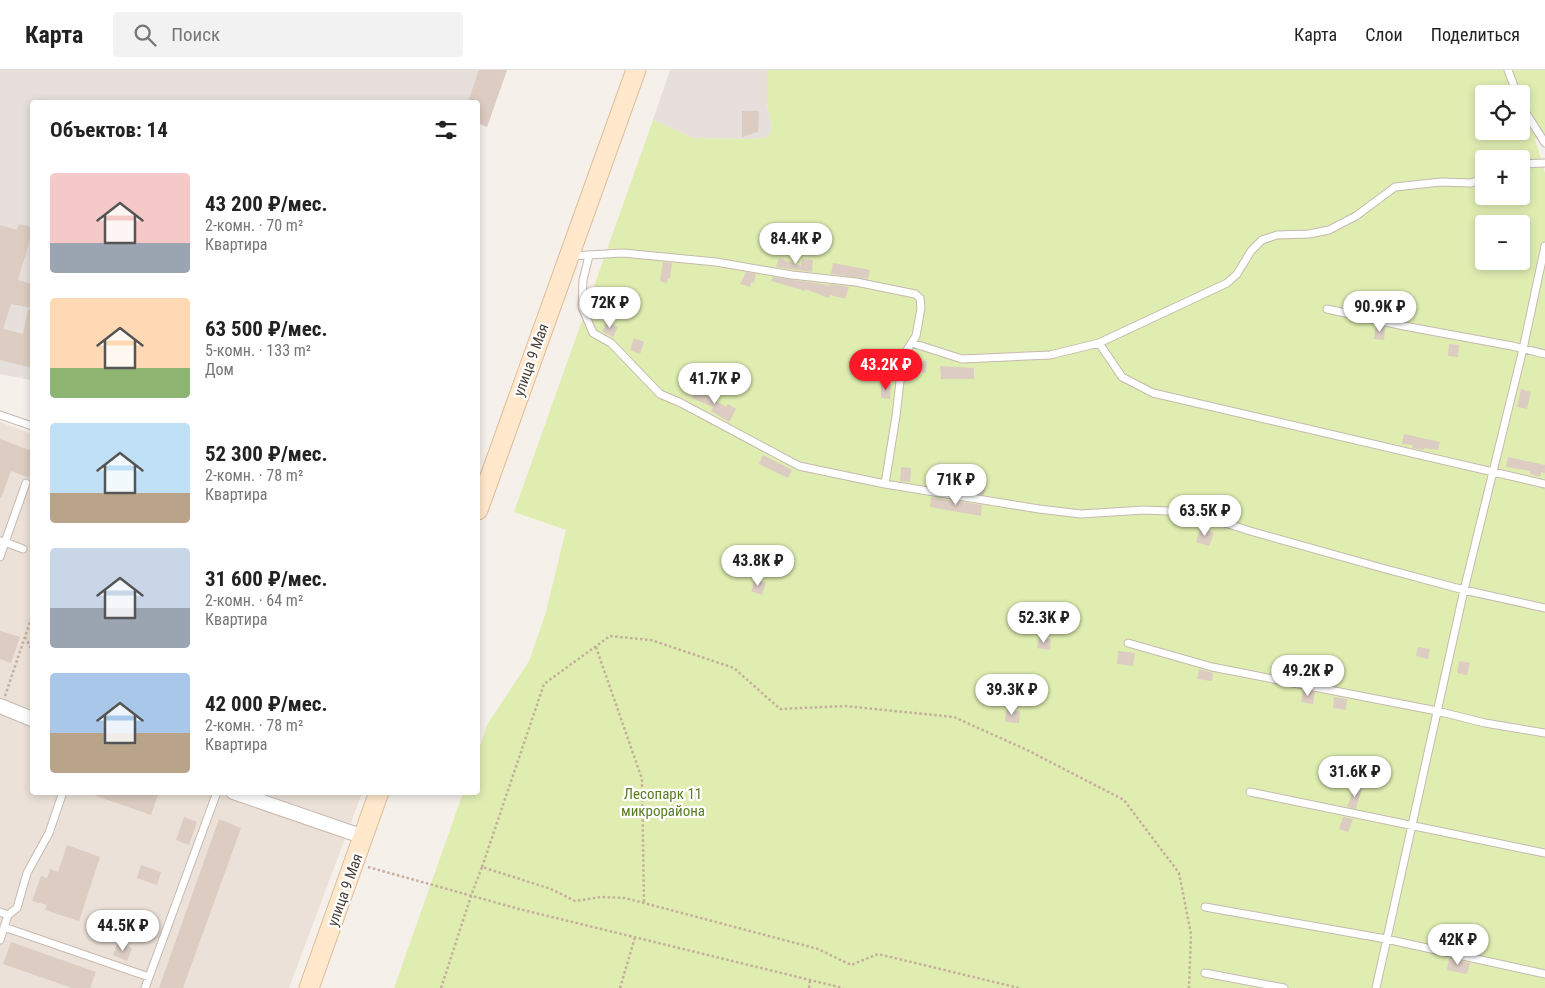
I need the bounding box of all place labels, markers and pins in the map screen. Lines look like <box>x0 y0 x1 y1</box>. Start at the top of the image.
pin: 84.4K ₽ <box>750 222 842 265</box>
pin: 72K ₽ <box>575 286 645 329</box>
pin: 90.9K ₽ <box>1334 290 1426 333</box>
pin: 43.2K ₽ <box>840 348 932 391</box>
pin: 41.7K ₽ <box>669 362 761 405</box>
pin: 71K ₽ <box>921 464 991 506</box>
pin: 63.5K ₽ <box>1159 494 1251 537</box>
pin: 43.8K ₽ <box>712 544 804 587</box>
pin: 52.3K ₽ <box>998 602 1090 644</box>
pin: 49.2K ₽ <box>1262 654 1354 697</box>
pin: 39.3K ₽ <box>966 674 1058 716</box>
pin: 31.6K ₽ <box>1309 756 1401 798</box>
pin: 44.5K ₽ <box>77 910 169 952</box>
pin: 42K ₽ <box>1423 924 1493 966</box>

